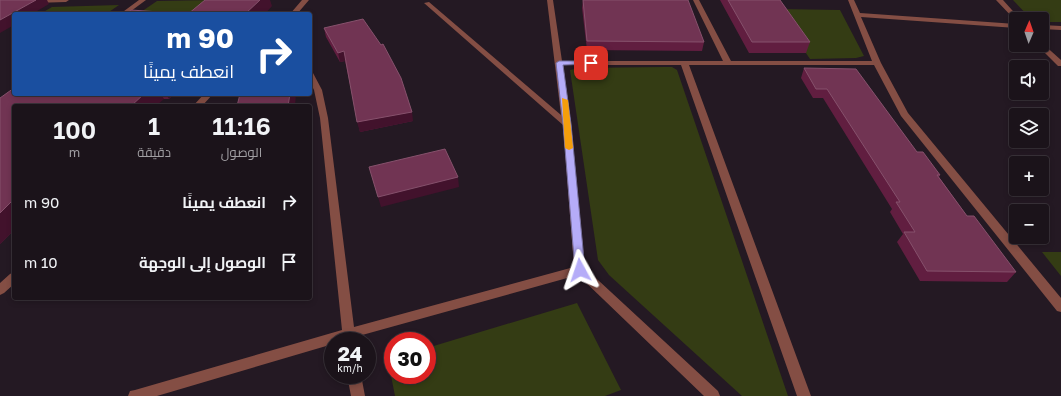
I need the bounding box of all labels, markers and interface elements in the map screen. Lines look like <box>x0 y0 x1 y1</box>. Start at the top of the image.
north arrow <box>1009 12 1049 52</box>
map controls <box>1009 12 1049 244</box>
text: 90 m <box>166 21 234 54</box>
icon: right <box>248 28 300 80</box>
pin <box>574 46 608 80</box>
icon: arrive <box>580 52 602 74</box>
text: انعطف يمينًا <box>143 60 234 82</box>
button: sound <box>1009 60 1049 100</box>
button: layers <box>1009 108 1049 148</box>
text: 1 <box>148 111 160 140</box>
text: 11:16 <box>212 111 271 140</box>
text: 100 <box>53 115 96 144</box>
text: m <box>69 144 80 160</box>
text: دقيقة <box>137 144 171 160</box>
text: الوصول <box>221 144 262 160</box>
button: + <box>1009 156 1049 196</box>
icon: right <box>278 191 300 213</box>
text: 90 m <box>24 193 59 211</box>
text: انعطف يمينًا <box>182 193 266 211</box>
button: − <box>1009 204 1049 244</box>
position arrow <box>559 249 601 291</box>
icon: arrive <box>278 251 300 273</box>
text: 10 m <box>24 253 58 271</box>
text: الوصول إلى الوجهة <box>139 253 266 271</box>
speed limit sign: 30 <box>384 332 436 384</box>
text: 24 <box>338 341 362 365</box>
text: km/h <box>337 362 363 374</box>

